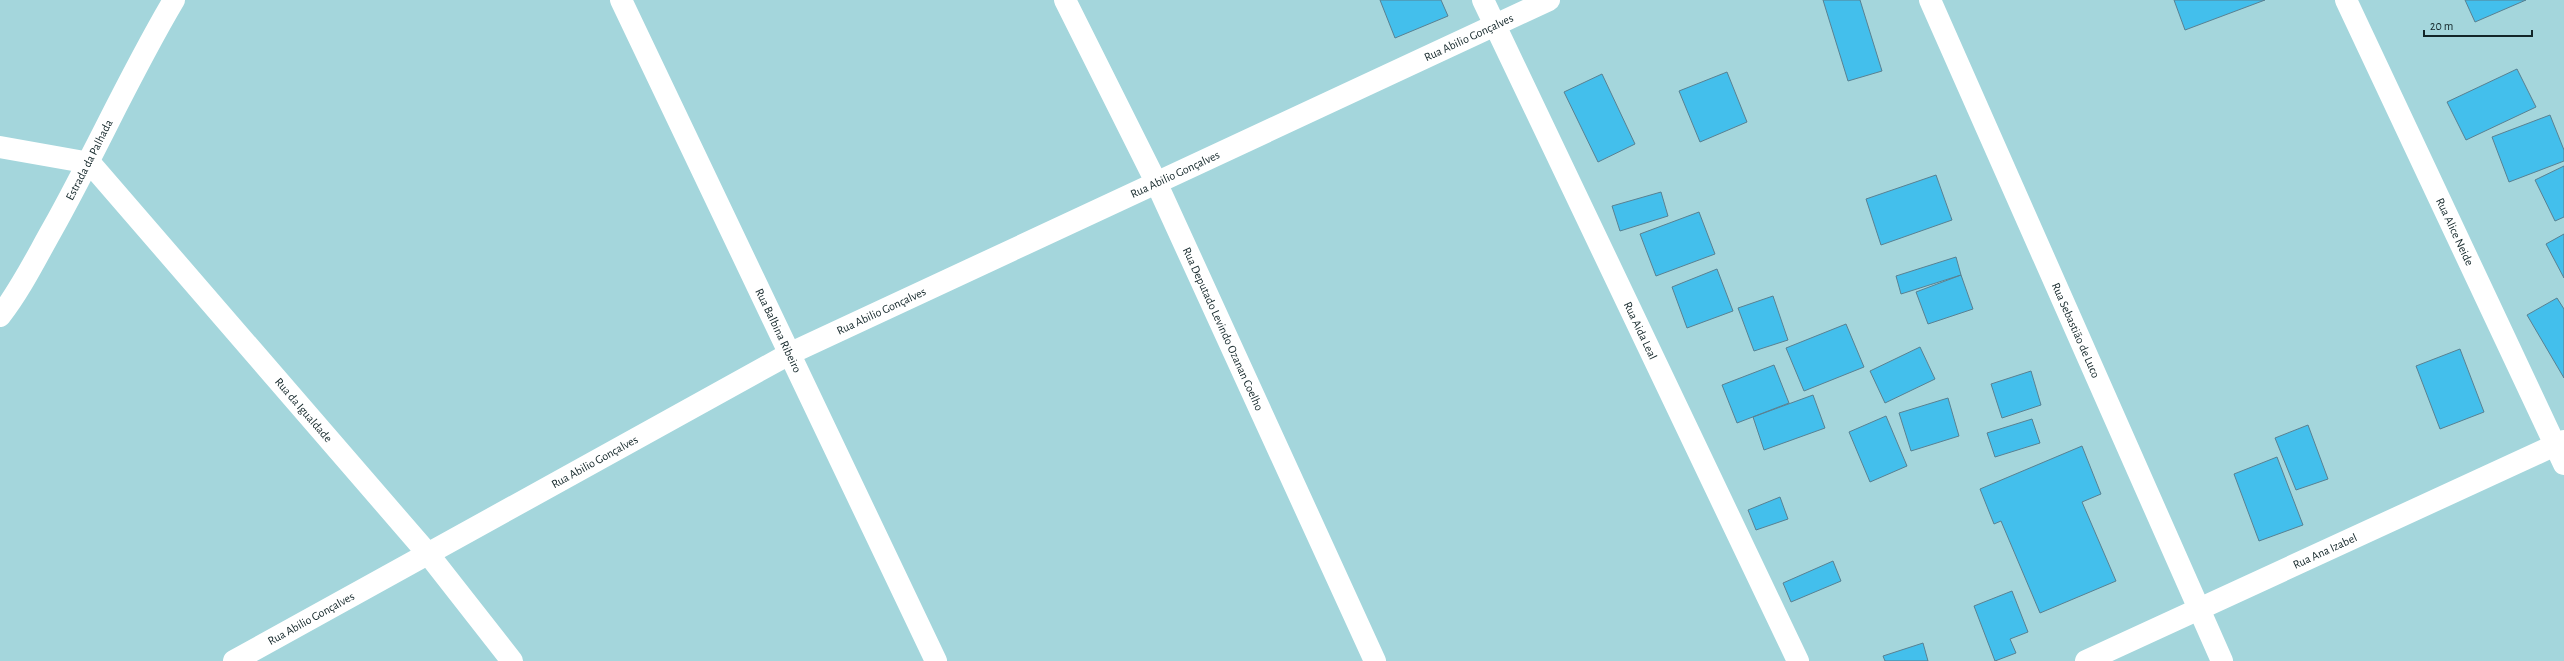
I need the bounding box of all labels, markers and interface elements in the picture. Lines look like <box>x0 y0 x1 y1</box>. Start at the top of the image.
street label: Rua Abilio Gonçalves <box>1422 12 1515 63</box>
scale bar <box>2424 12 2532 38</box>
text: 20 m <box>2430 20 2453 32</box>
street label: Estrada da Palhada <box>63 117 115 202</box>
street label: Rua Abilio Gonçalves <box>1129 148 1221 200</box>
street label: Rua Alice Neide <box>2434 196 2476 267</box>
street label: Rua Deputado Levindo Ozanan Coelho <box>1181 245 1266 413</box>
street label: Rua Sebastião de Luco <box>2050 281 2102 380</box>
street label: Rua Abilio Gonçalves <box>835 285 928 337</box>
street label: Rua Balbina Ribeiro <box>753 286 804 375</box>
street label: Rua Aida Leal <box>1622 300 1659 361</box>
street label: Rua da Igualdade <box>273 376 335 445</box>
street label: Rua Abilio Gonçalves <box>549 433 640 490</box>
street label: Rua Ana Izabel <box>2291 531 2359 571</box>
street label: Rua Abilio Gonçalves <box>266 590 356 647</box>

